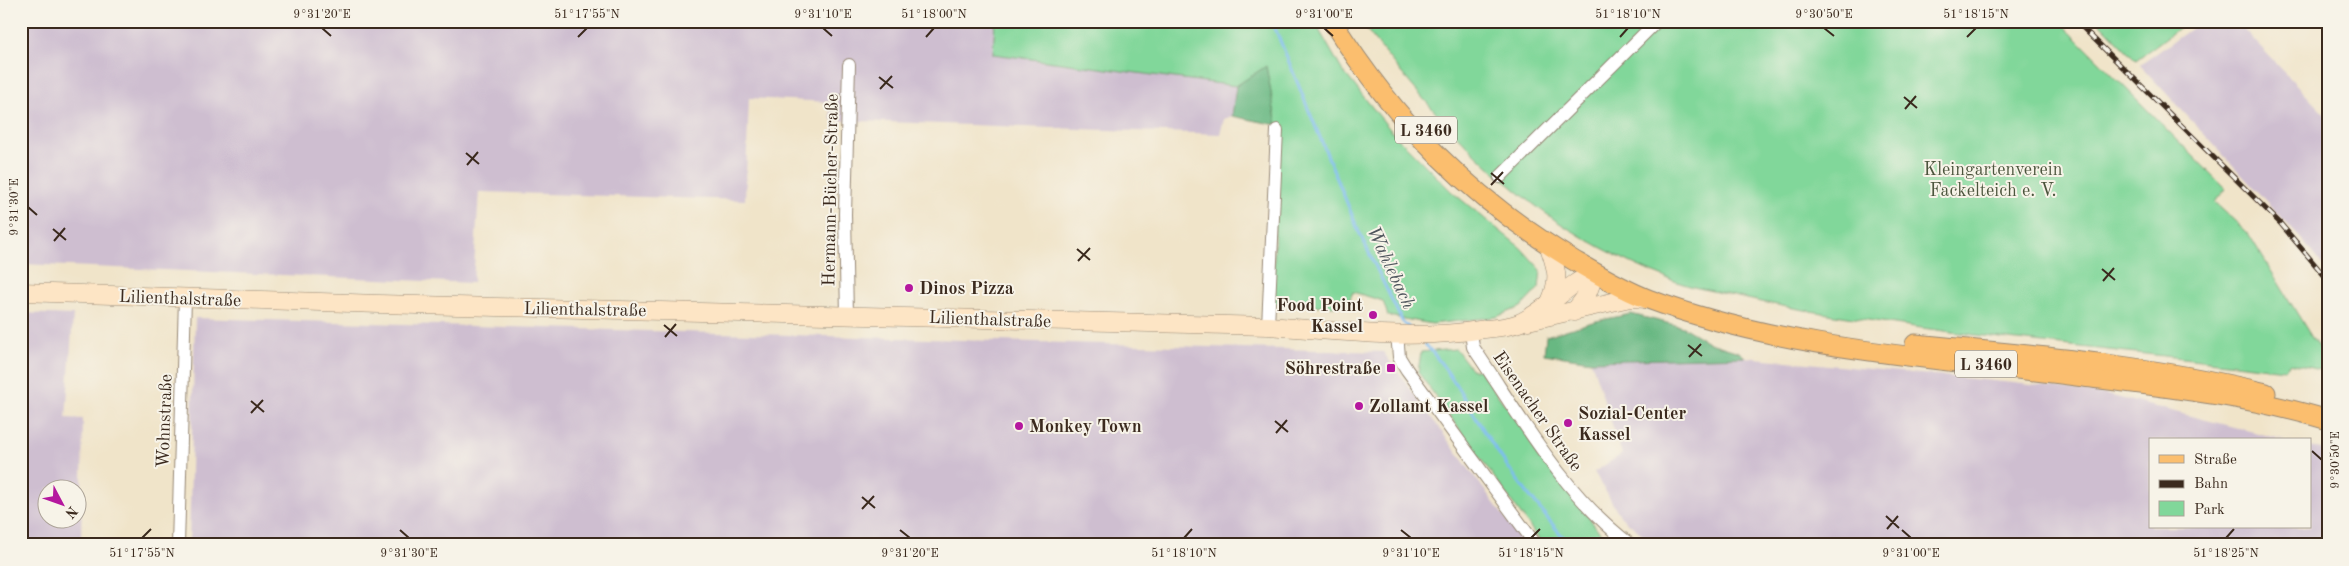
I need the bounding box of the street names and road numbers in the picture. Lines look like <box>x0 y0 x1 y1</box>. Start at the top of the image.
street label: Hermann-Bücher-Straße <box>820 94 842 286</box>
road number: L 3460 <box>1395 116 1457 144</box>
street label: Lilienthalstraße <box>118 288 242 310</box>
street label: Lilienthalstraße <box>524 300 646 320</box>
street label: Lilienthalstraße <box>928 309 1052 331</box>
street label: Eisenacher Straße <box>1489 348 1585 475</box>
road number: L 3460 <box>1955 350 2017 378</box>
street label: Wohnstraße <box>154 374 176 468</box>

